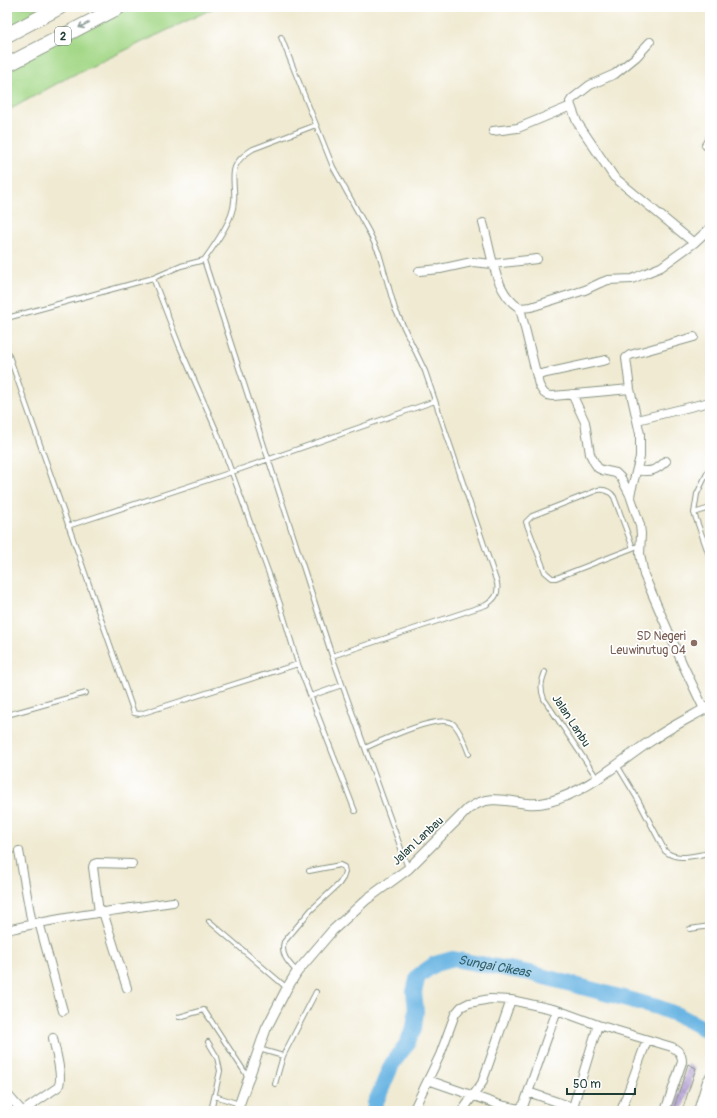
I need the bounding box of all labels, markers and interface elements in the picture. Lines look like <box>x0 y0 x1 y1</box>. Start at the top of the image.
one-way arrow <box>78 22 90 29</box>
road number: 2 <box>55 27 71 45</box>
place label: SD Negeri Leuwinutug 04 <box>610 629 686 658</box>
marker: SD Negeri Leuwinutug 04 <box>689 638 699 648</box>
street label: Jalan Lanbu <box>549 692 593 750</box>
street label: Jalan Lanbau <box>389 813 447 869</box>
water label: Sungai Cikeas <box>457 952 534 981</box>
scale bar <box>567 1070 635 1096</box>
text: 50 m <box>573 1077 601 1092</box>

